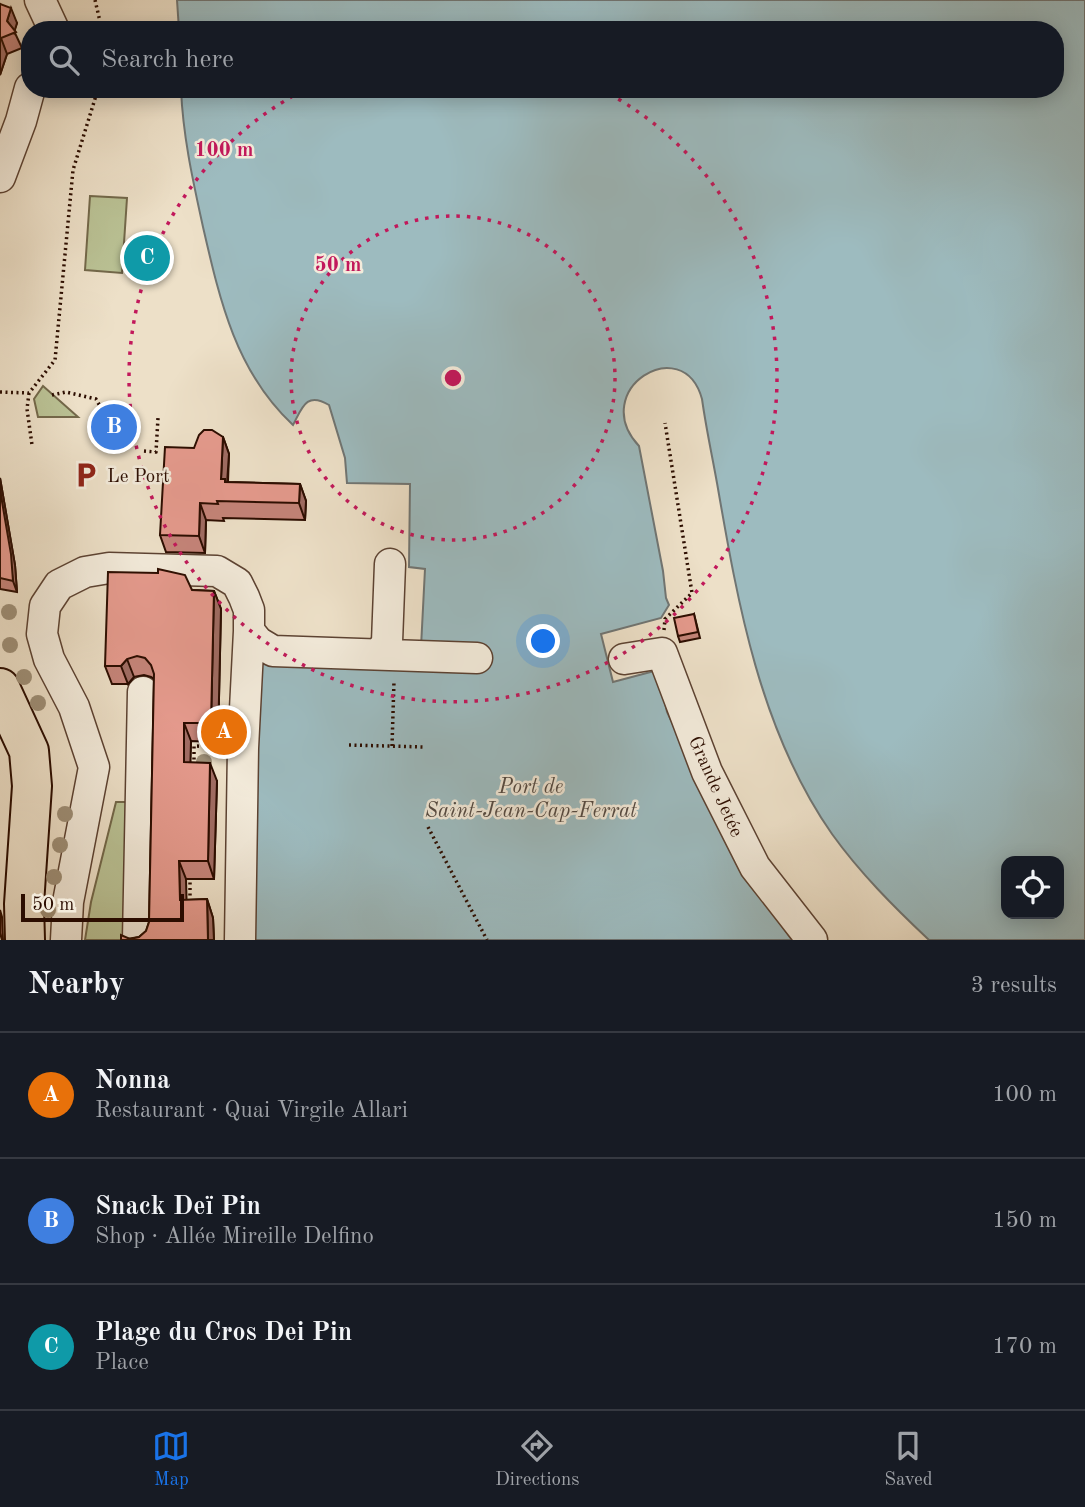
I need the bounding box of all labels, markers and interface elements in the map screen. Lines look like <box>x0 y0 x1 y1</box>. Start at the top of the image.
search box <box>21 21 1064 98</box>
icon: search <box>45 41 83 79</box>
text: Search here <box>101 47 234 73</box>
text: 100 m <box>194 140 254 161</box>
pin: C <box>124 232 170 284</box>
text: 50 m <box>314 255 362 276</box>
centre of rings <box>441 366 465 390</box>
pin: B <box>91 401 137 453</box>
parking icon: Le Port <box>71 460 101 490</box>
place label: Le Port <box>107 468 170 487</box>
your location <box>526 624 560 658</box>
pin: A <box>201 706 247 758</box>
street label: Grande Jetée <box>684 734 745 840</box>
water label: Port de Saint-Jean-Cap-Ferrat <box>425 777 637 822</box>
map controls <box>1001 856 1064 919</box>
button: locate <box>1001 856 1064 919</box>
scale bar <box>21 891 184 923</box>
text: 50 m <box>32 896 74 915</box>
text: Nearby <box>28 970 125 1000</box>
text: 3 results <box>971 974 1057 997</box>
text: Nonna <box>95 1068 170 1094</box>
text: A <box>42 1083 60 1106</box>
text: 100 m <box>992 1083 1057 1106</box>
text: Restaurant · Quai Virgile Allari <box>95 1099 408 1122</box>
text: Snack Deï Pin <box>95 1194 261 1220</box>
text: B <box>43 1209 59 1232</box>
text: 150 m <box>992 1209 1057 1232</box>
text: Shop · Allée Mireille Delfino <box>95 1225 374 1248</box>
text: Plage du Cros Dei Pin <box>95 1320 352 1346</box>
text: C <box>43 1335 59 1358</box>
text: 170 m <box>992 1335 1057 1358</box>
text: Place <box>95 1351 149 1374</box>
tab: Map <box>152 1427 190 1492</box>
tab: Directions <box>495 1427 580 1492</box>
tab: Saved <box>884 1427 933 1492</box>

